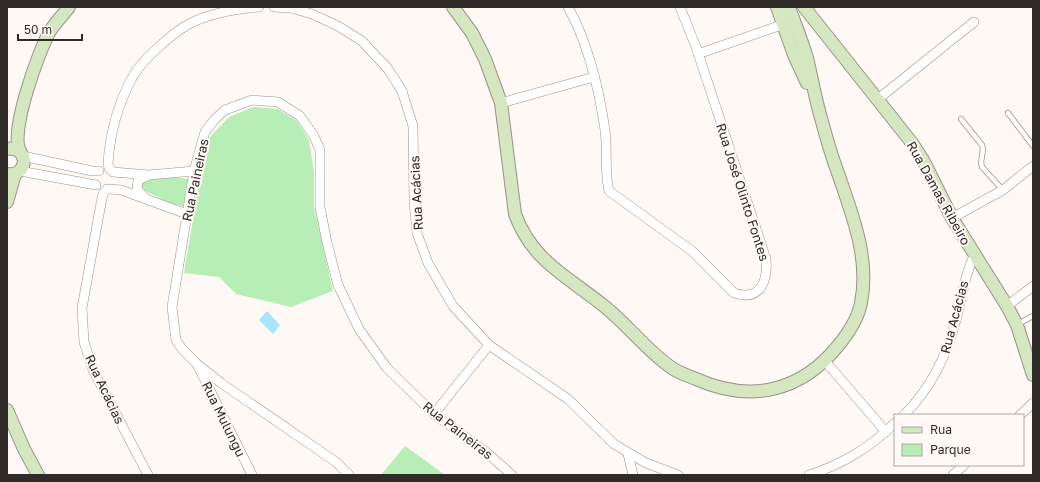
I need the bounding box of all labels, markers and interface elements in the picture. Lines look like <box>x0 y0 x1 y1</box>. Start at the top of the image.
scale bar <box>18 16 82 42</box>
text: 50 m <box>24 22 52 37</box>
street label: Rua José Olinto Fontes <box>713 121 773 263</box>
street label: Rua Paineiras <box>178 137 212 223</box>
street label: Rua Damas Ribeiro <box>904 138 974 248</box>
street label: Rua Acácias <box>406 155 426 231</box>
street label: Rua Acácias <box>937 279 971 355</box>
street label: Rua Acácias <box>82 352 128 426</box>
street label: Rua Mulungu <box>199 379 249 459</box>
street label: Rua Paineiras <box>420 398 496 462</box>
legend <box>894 414 1024 466</box>
text: Rua <box>930 422 952 437</box>
text: Parque <box>930 442 971 457</box>

